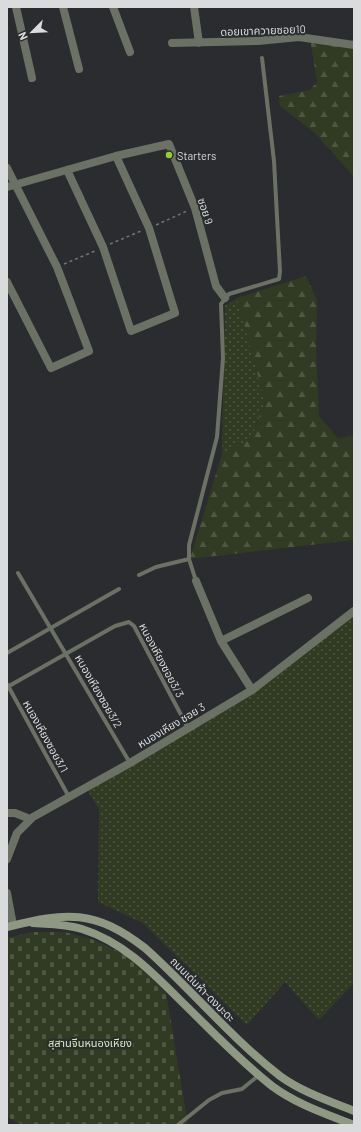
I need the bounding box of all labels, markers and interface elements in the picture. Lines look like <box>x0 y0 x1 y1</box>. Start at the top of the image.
north arrow <box>12 12 52 52</box>
street label: ดอยเขาควายซอย10 <box>220 22 306 38</box>
text: N <box>15 30 30 42</box>
place label: Starters <box>177 149 216 162</box>
marker: Starters <box>164 150 174 160</box>
street label: ซอย 9 <box>196 196 216 226</box>
street label: หนองเหียงซอย3/3 <box>137 621 187 699</box>
street label: หนองเหียงซอย3/2 <box>73 652 125 730</box>
street label: หนองเหียงซอย3/1 <box>21 698 71 774</box>
street label: หนองเหียง ซอย 3 <box>135 700 207 750</box>
street label: ถนนเด่นห้า-ดงมะดะ <box>168 954 238 1024</box>
park label: สุสานจีนหนองเหียง <box>48 1036 132 1050</box>

